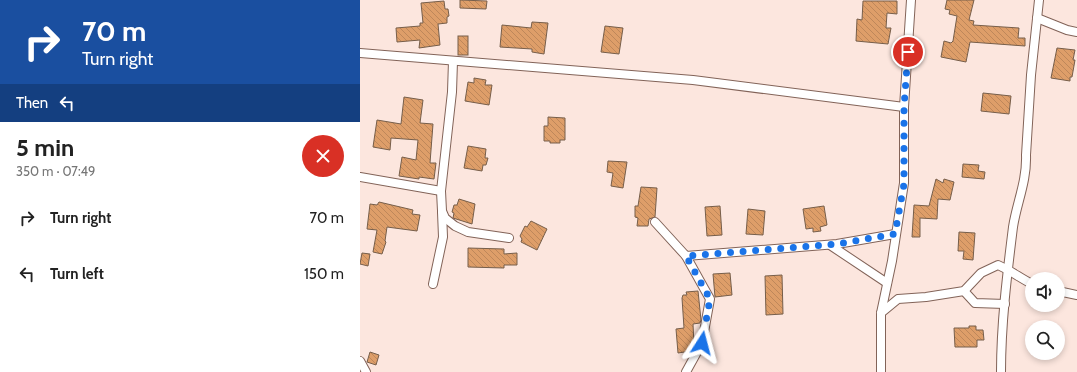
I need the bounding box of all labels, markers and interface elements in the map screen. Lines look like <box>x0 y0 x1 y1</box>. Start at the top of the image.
text: 70 m <box>82 14 146 48</box>
icon: right <box>16 16 68 68</box>
pin <box>891 35 925 69</box>
icon: arrive <box>897 41 919 63</box>
text: Turn right <box>82 48 153 70</box>
icon: left <box>56 92 78 114</box>
text: Then <box>16 94 48 112</box>
text: 5 min <box>16 133 74 162</box>
button: close <box>302 135 344 177</box>
text: 350 m · 07:49 <box>16 163 95 179</box>
icon: right <box>16 207 38 229</box>
text: Turn right <box>50 209 111 227</box>
text: 70 m <box>310 209 344 227</box>
icon: left <box>16 263 38 285</box>
text: Turn left <box>50 265 104 283</box>
text: 150 m <box>304 265 344 283</box>
map controls <box>1025 272 1065 360</box>
button: sound <box>1025 272 1065 312</box>
button: search <box>1025 320 1065 360</box>
position arrow <box>681 322 723 364</box>

